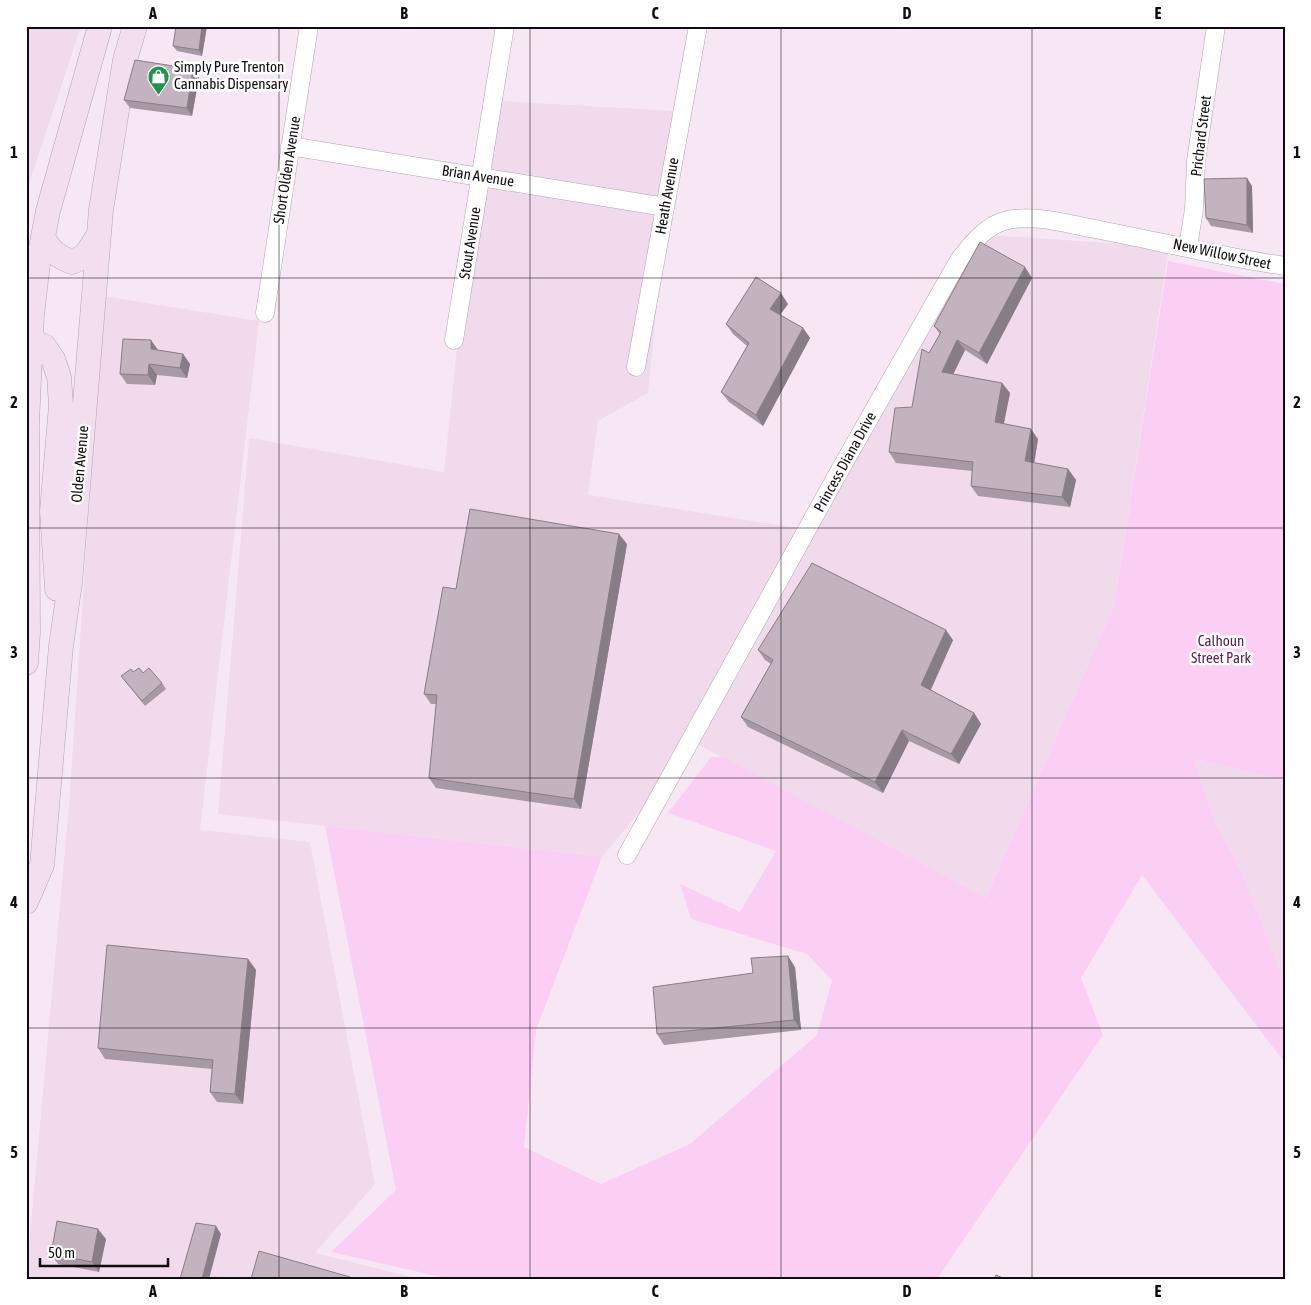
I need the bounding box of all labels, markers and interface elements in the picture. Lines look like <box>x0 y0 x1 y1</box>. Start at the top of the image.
text: A <box>148 4 157 22</box>
text: B <box>400 4 408 22</box>
text: C <box>651 4 659 22</box>
text: D <box>903 4 912 22</box>
text: E <box>1155 4 1162 22</box>
place label: Simply Pure Trenton Cannabis Dispensary <box>174 58 288 92</box>
shop icon: Simply Pure Trenton Cannabis Dispensary <box>146 64 170 95</box>
street label: Prichard Street <box>1187 94 1214 177</box>
street label: Short Olden Avenue <box>270 115 303 225</box>
text: 1 <box>10 143 18 161</box>
text: 1 <box>1293 143 1301 161</box>
street label: Heath Avenue <box>651 156 682 236</box>
street label: Brian Avenue <box>441 161 516 190</box>
street label: Stout Avenue <box>455 206 484 280</box>
street label: New Willow Street <box>1172 235 1273 272</box>
text: 2 <box>10 393 18 411</box>
text: 2 <box>1293 393 1301 411</box>
street label: Princess Diana Drive <box>810 409 879 515</box>
street label: Olden Avenue <box>68 424 91 503</box>
park label: Calhoun Street Park <box>1191 632 1251 666</box>
text: 3 <box>10 643 18 661</box>
text: 3 <box>1293 643 1301 661</box>
text: 4 <box>9 893 18 911</box>
text: 4 <box>1292 893 1301 911</box>
text: 5 <box>10 1143 18 1161</box>
text: 5 <box>1293 1143 1301 1161</box>
scale bar <box>40 1235 168 1267</box>
text: 50 m <box>48 1244 75 1261</box>
text: A <box>148 1282 157 1300</box>
text: B <box>400 1282 408 1300</box>
text: C <box>651 1282 659 1300</box>
text: D <box>903 1282 912 1300</box>
text: E <box>1155 1282 1162 1300</box>

